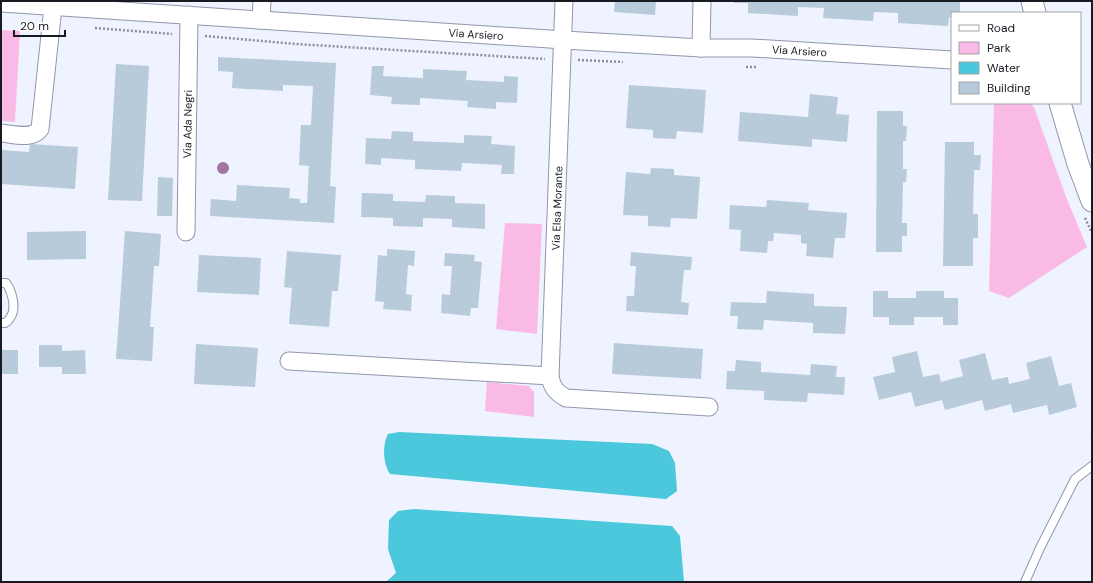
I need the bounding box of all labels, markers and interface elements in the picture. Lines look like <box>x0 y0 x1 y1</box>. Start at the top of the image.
scale bar <box>14 12 65 38</box>
legend <box>951 12 1081 104</box>
text: 20 m <box>20 18 49 34</box>
text: Road <box>987 20 1015 36</box>
street label: Via Arsiero <box>448 25 504 43</box>
text: Park <box>987 40 1011 56</box>
street label: Via Arsiero <box>772 42 827 59</box>
text: Water <box>987 60 1021 76</box>
text: Building <box>987 80 1031 96</box>
street label: Via Ada Negri <box>180 90 195 158</box>
street label: Via Elsa Morante <box>549 166 565 250</box>

